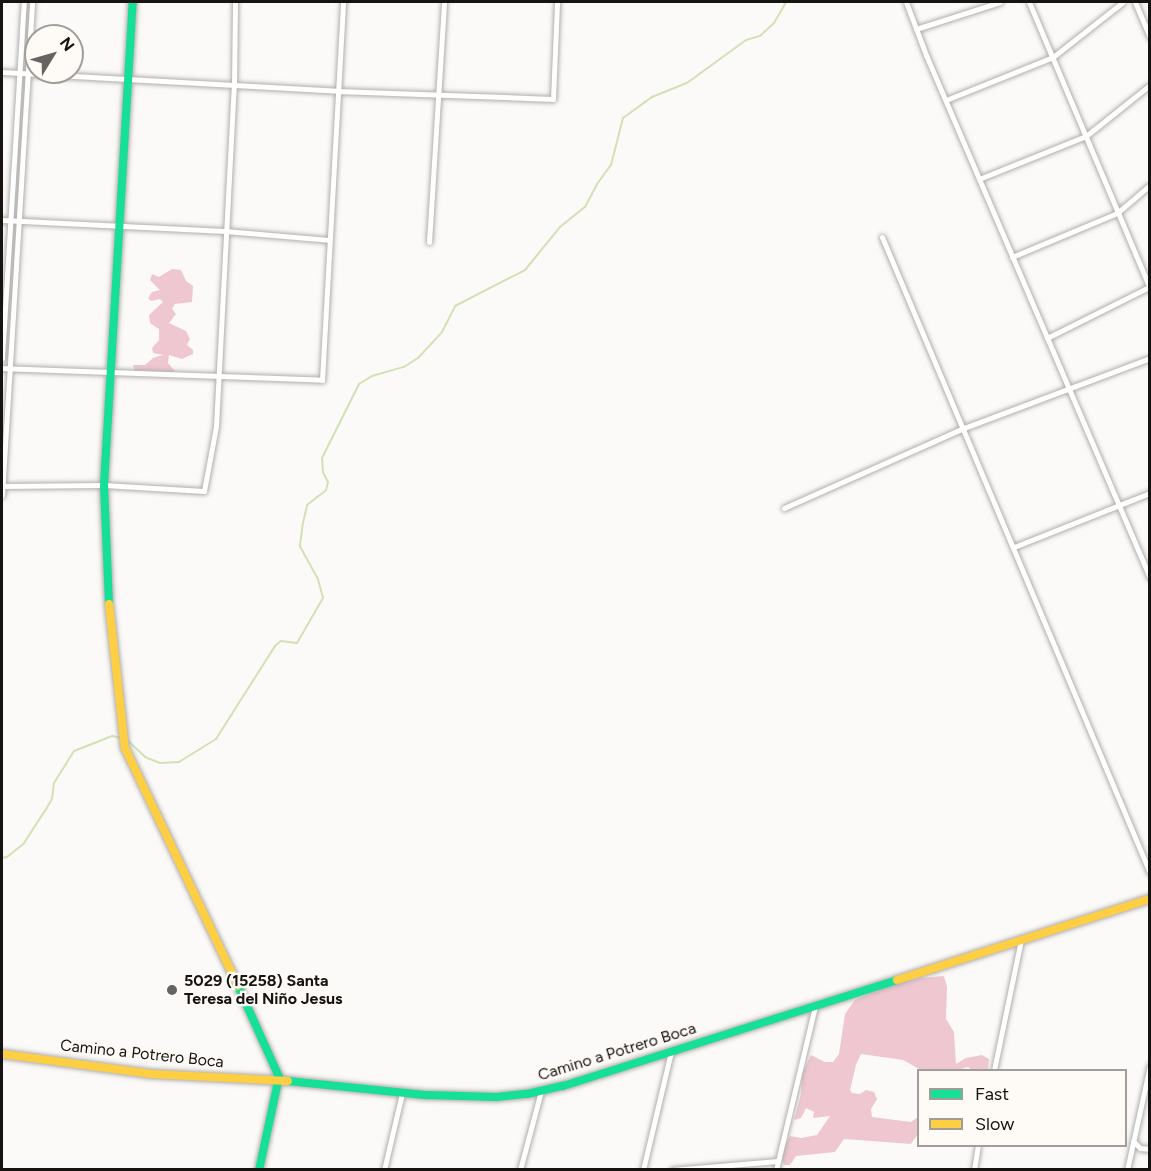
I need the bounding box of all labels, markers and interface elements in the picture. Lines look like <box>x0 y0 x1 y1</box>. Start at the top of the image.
north arrow <box>24 24 84 84</box>
text: N <box>56 33 78 55</box>
place label: 5029 (15258) Santa Teresa del Niño Jesus <box>184 971 342 1009</box>
marker: 5029 (15258) Santa Teresa del Niño Jesus <box>165 983 179 997</box>
street label: Camino a Potrero Boca <box>536 1019 698 1085</box>
street label: Camino a Potrero Boca <box>59 1036 225 1072</box>
legend <box>917 1069 1127 1147</box>
text: Fast <box>975 1083 1009 1105</box>
text: Slow <box>975 1113 1014 1135</box>

